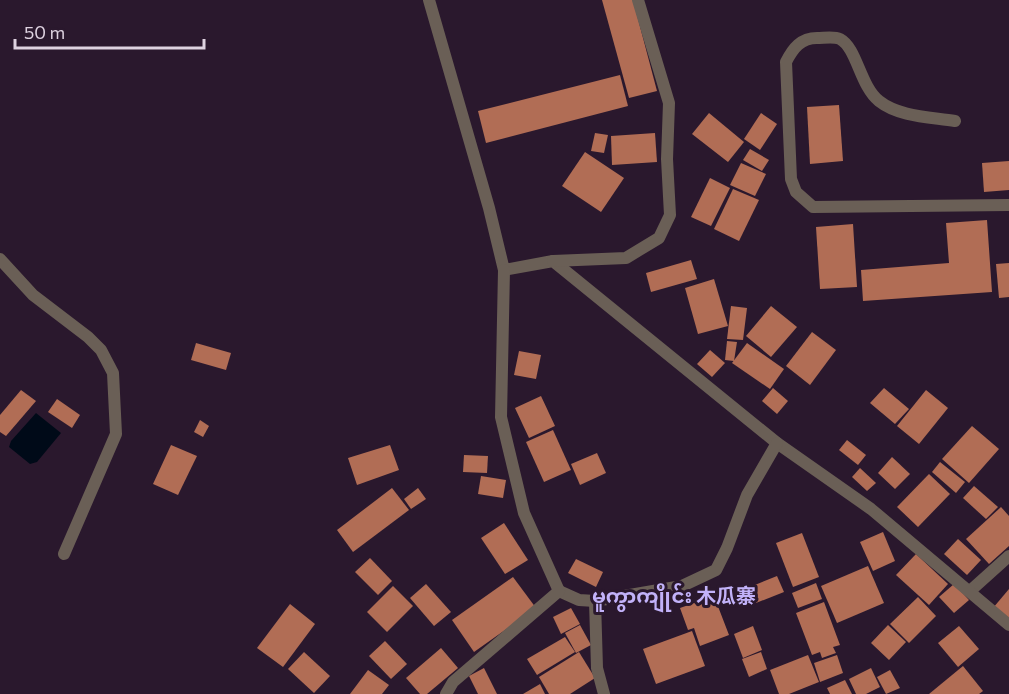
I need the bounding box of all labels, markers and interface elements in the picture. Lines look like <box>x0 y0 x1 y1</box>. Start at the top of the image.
scale bar <box>15 12 204 50</box>
text: 50 m <box>24 21 65 43</box>
district label: မူကွာကျိုင်း 木瓜寨 <box>592 583 756 613</box>

